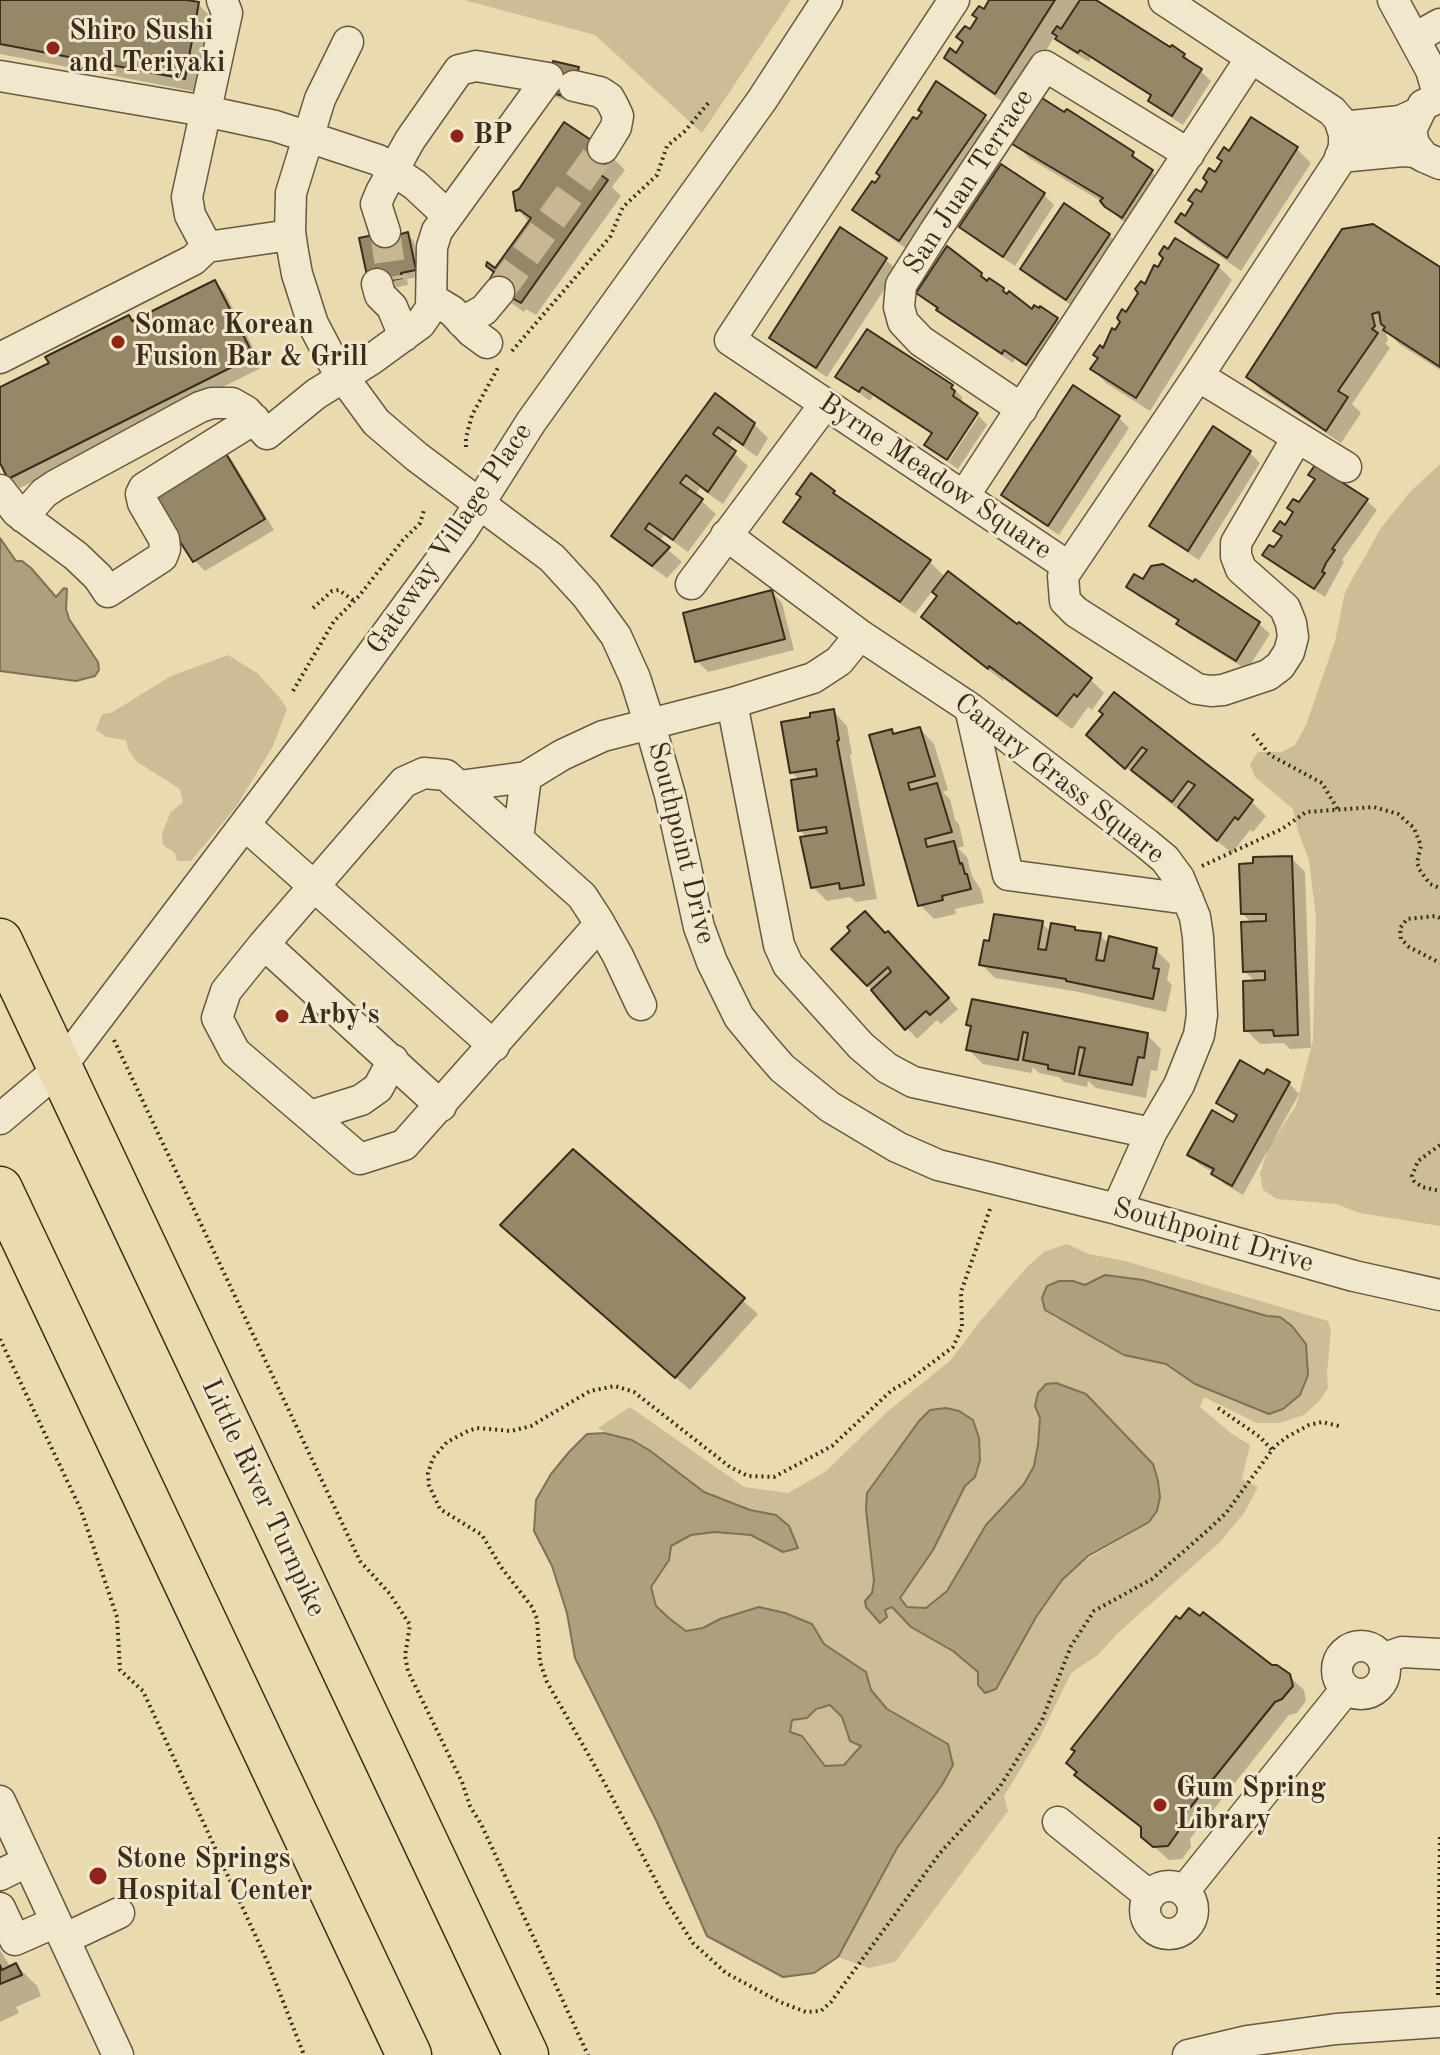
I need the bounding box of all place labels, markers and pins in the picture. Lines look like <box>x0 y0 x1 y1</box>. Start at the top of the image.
place label: Shiro Sushi and Teriyaki <box>69 15 225 81</box>
marker: Shiro Sushi and Teriyaki <box>44 39 62 57</box>
place label: BP <box>473 119 513 153</box>
marker: BP <box>448 127 466 145</box>
place label: Somac Korean Fusion Bar & Grill <box>134 309 368 375</box>
marker: Somac Korean Fusion Bar & Grill <box>109 333 127 351</box>
place label: Arby's <box>298 999 379 1033</box>
marker: Arby's <box>273 1007 291 1025</box>
place label: Gum Spring Library <box>1176 1772 1326 1838</box>
marker: Gum Spring Library <box>1151 1796 1169 1814</box>
place label: Stone Springs Hospital Center <box>116 1843 312 1909</box>
marker: Stone Springs Hospital Center <box>87 1865 109 1887</box>

